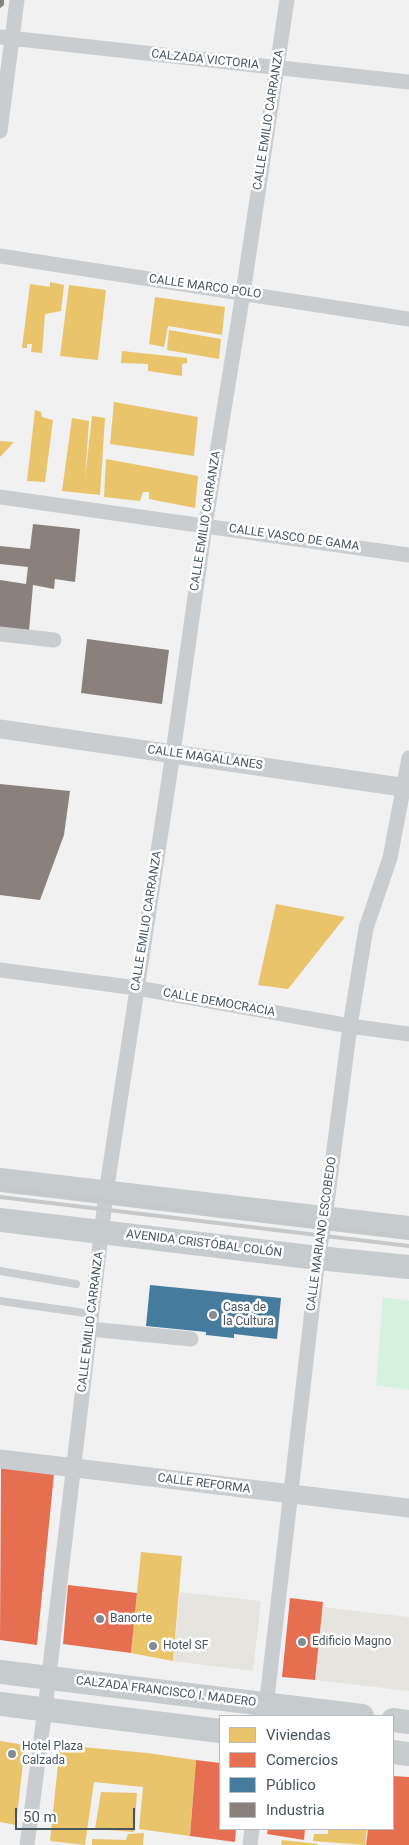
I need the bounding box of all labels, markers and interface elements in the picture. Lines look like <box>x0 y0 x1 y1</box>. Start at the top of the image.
street label: CALZADA VICTORIA <box>150 47 260 73</box>
street label: CALLE EMILIO CARRANZA <box>251 49 287 191</box>
street label: CALLE MARCO POLO <box>148 272 262 302</box>
street label: CALLE EMILIO CARRANZA <box>188 450 224 592</box>
street label: CALLE VASCO DE GAMA <box>228 522 360 554</box>
street label: CALLE MAGALLANES <box>147 743 263 773</box>
street label: CALLE EMILIO CARRANZA <box>129 850 165 992</box>
street label: CALLE DEMOCRACIA <box>162 986 276 1020</box>
street label: CALLE MARIANO ESCOBEDO <box>304 1156 340 1312</box>
street label: AVENIDA CRISTÓBAL COLÓN <box>125 1227 283 1261</box>
street label: CALLE EMILIO CARRANZA <box>75 1251 107 1393</box>
place label: Casa de la Cultura <box>223 1301 274 1329</box>
marker: Casa de la Cultura <box>207 1309 219 1321</box>
street label: CALLE REFORMA <box>157 1471 251 1497</box>
place label: Banorte <box>110 1612 152 1626</box>
marker: Banorte <box>94 1613 106 1625</box>
place label: Edificio Magno <box>312 1635 391 1649</box>
marker: Edificio Magno <box>296 1636 308 1648</box>
place label: Hotel SF <box>163 1639 208 1653</box>
marker: Hotel SF <box>147 1640 159 1652</box>
street label: CALZADA FRANCISCO I. MADERO <box>75 1674 257 1710</box>
legend <box>219 1715 394 1830</box>
text: Viviendas <box>266 1726 331 1744</box>
place label: Hotel Plaza Calzada <box>22 1740 83 1768</box>
marker: Hotel Plaza Calzada <box>6 1748 18 1760</box>
text: Comercios <box>266 1751 338 1769</box>
text: Público <box>266 1776 316 1794</box>
scale bar <box>18 1798 138 1830</box>
text: Industria <box>266 1801 325 1819</box>
text: 50 m <box>23 1808 57 1826</box>

